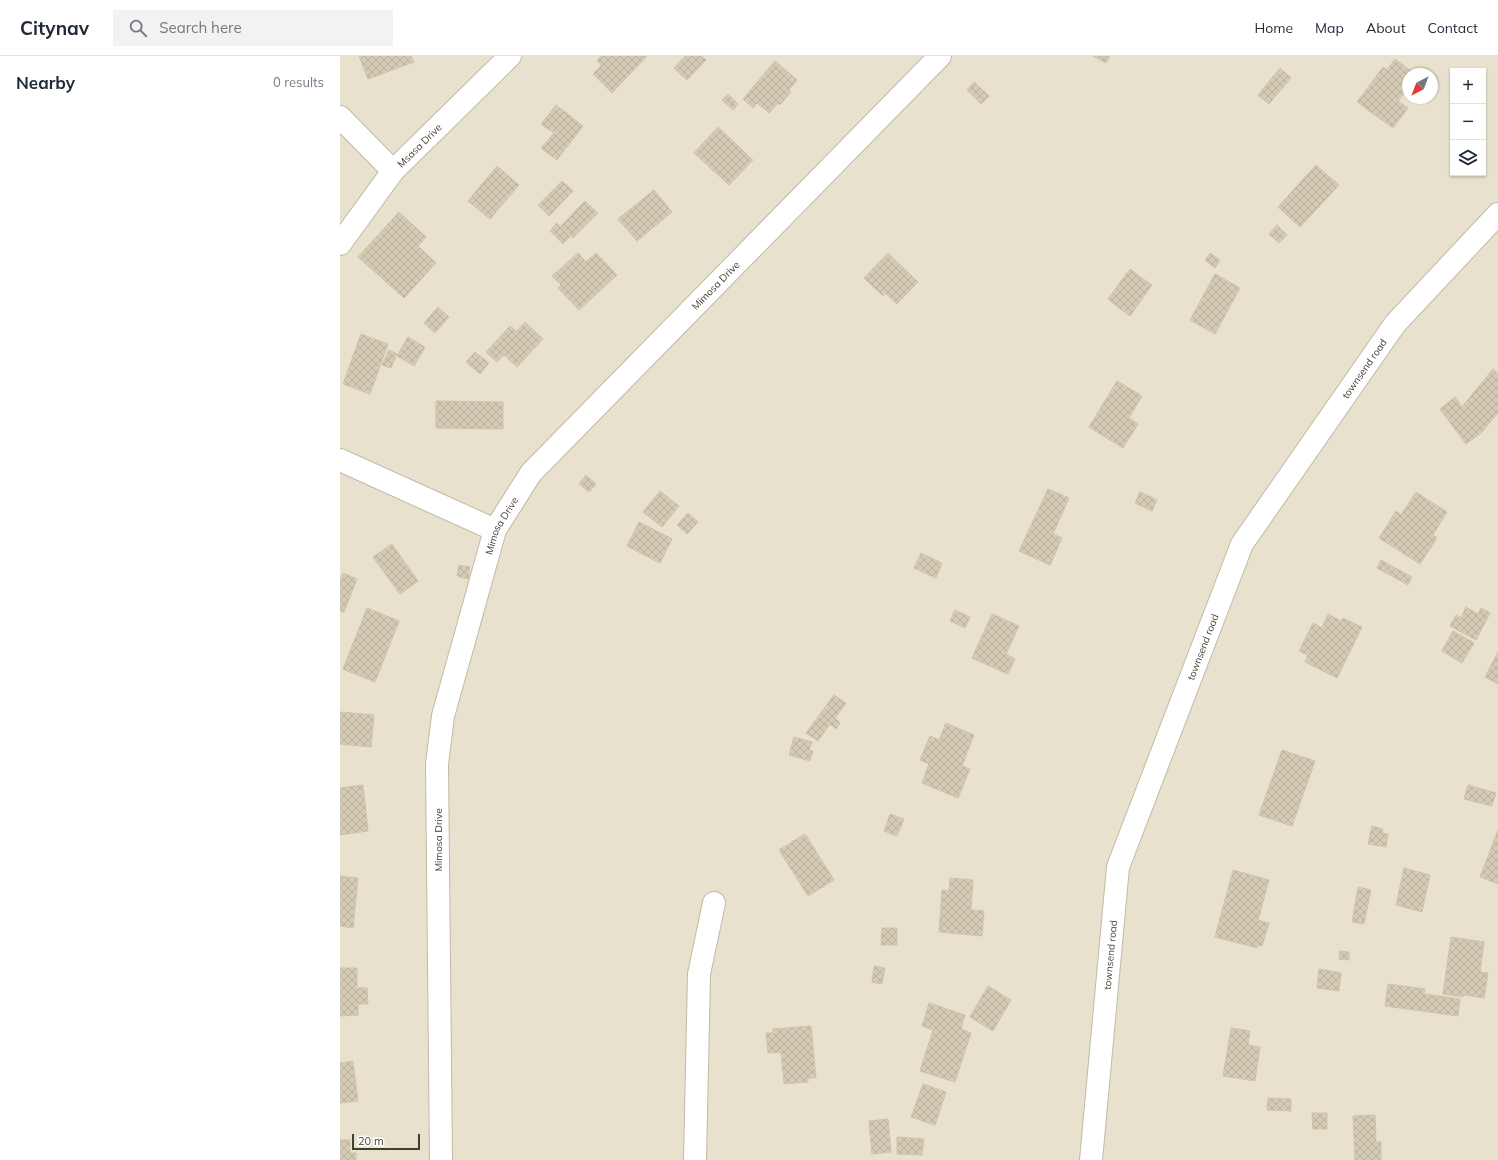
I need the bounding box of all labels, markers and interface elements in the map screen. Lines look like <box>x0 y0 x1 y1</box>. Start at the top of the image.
search box <box>113 10 393 46</box>
text: Citynav <box>20 16 89 40</box>
icon: search <box>127 17 149 39</box>
text: Search here <box>159 18 242 37</box>
text: Home <box>1254 19 1293 37</box>
text: Map <box>1315 19 1344 37</box>
text: About <box>1366 19 1406 37</box>
text: Contact <box>1428 19 1478 37</box>
north arrow <box>1402 68 1438 104</box>
map controls <box>1450 68 1486 176</box>
button: + <box>1450 68 1486 104</box>
text: Nearby <box>16 72 75 93</box>
text: 0 results <box>273 74 324 90</box>
button: − <box>1450 104 1486 140</box>
street label: Msasa Drive <box>394 120 444 170</box>
button: layers <box>1450 140 1486 176</box>
street label: Mimosa Drive <box>688 258 742 312</box>
street label: townsend road <box>1339 336 1389 401</box>
street label: Mimosa Drive <box>482 494 521 556</box>
street label: townsend road <box>1184 612 1221 682</box>
street label: Mimosa Drive <box>432 808 445 872</box>
street label: townsend road <box>1100 919 1120 990</box>
scale bar <box>352 1132 420 1151</box>
text: 20 m <box>358 1134 384 1148</box>

